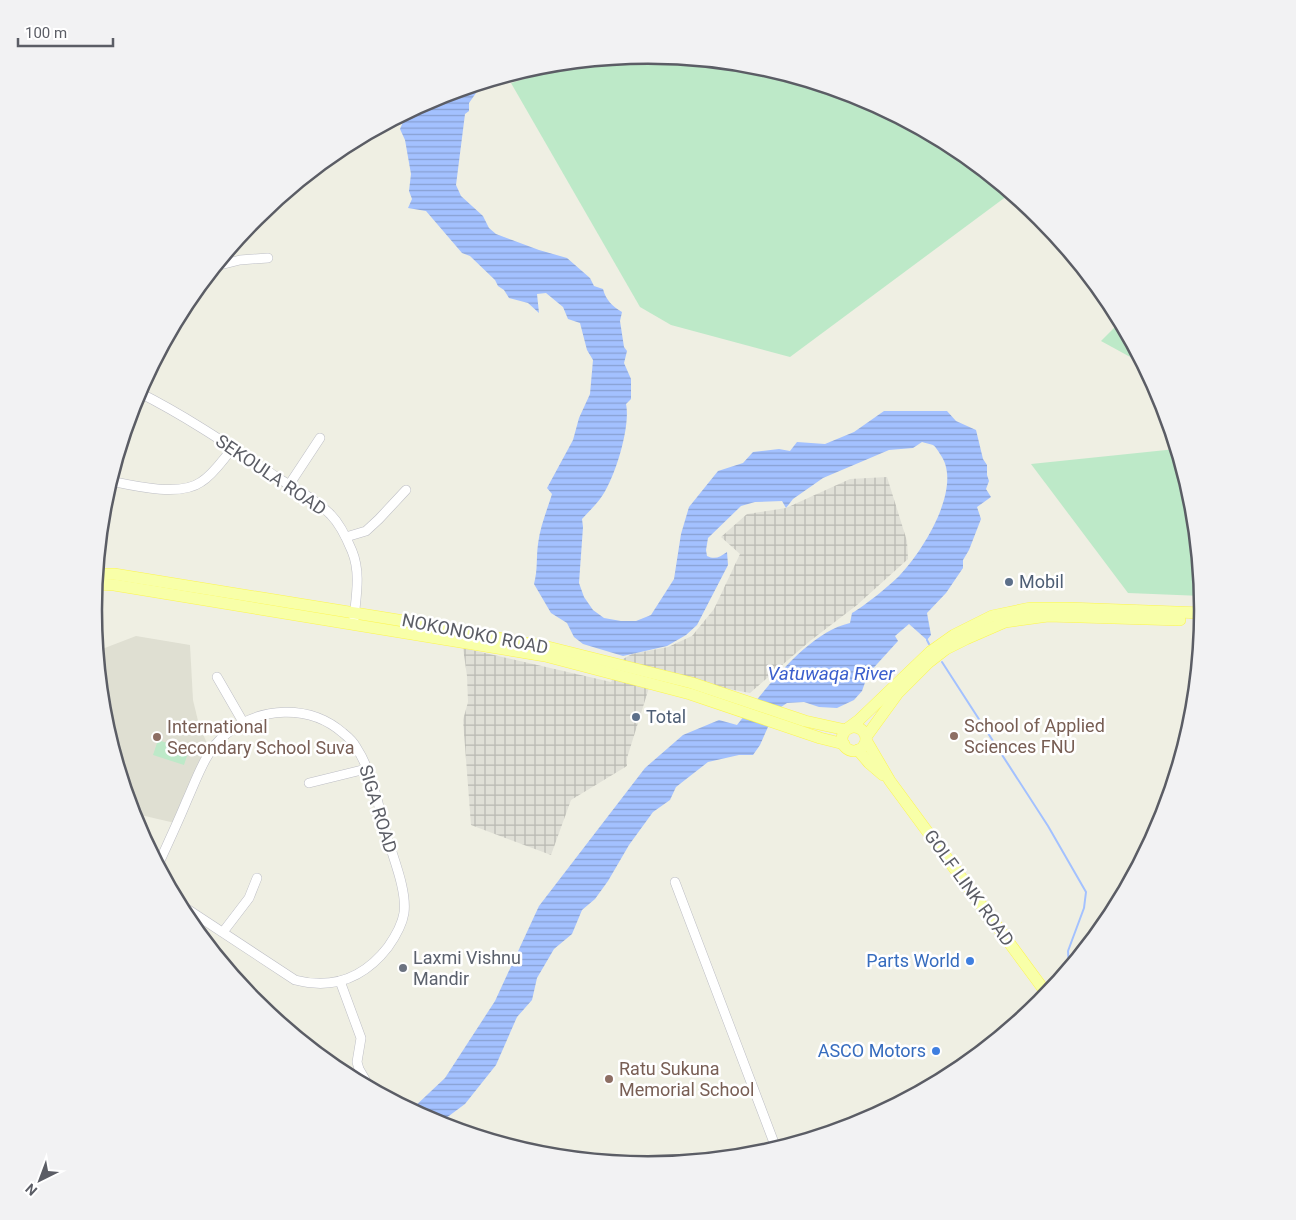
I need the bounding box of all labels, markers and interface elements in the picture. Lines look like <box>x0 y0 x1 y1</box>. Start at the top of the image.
scale bar <box>18 15 112 47</box>
text: 100 m <box>25 24 67 42</box>
street label: SEKOULA ROAD <box>212 430 331 519</box>
place label: Mobil <box>1019 571 1064 592</box>
marker: Mobil <box>1003 576 1015 588</box>
street label: NOKONOKO ROAD <box>400 609 550 658</box>
water label: Vatuwaqa River <box>767 662 895 685</box>
place label: Total <box>646 706 686 727</box>
marker: Total <box>630 711 642 723</box>
place label: School of Applied Sciences FNU <box>964 715 1105 757</box>
place label: International Secondary School Suva <box>167 716 354 758</box>
marker: School of Applied Sciences FNU <box>948 730 960 742</box>
marker: International Secondary School Suva <box>151 731 163 743</box>
street label: SIGA ROAD <box>355 762 402 855</box>
street label: GOLF LINK ROAD <box>920 825 1019 950</box>
place label: Laxmi Vishnu Mandir <box>413 947 521 989</box>
place label: Parts World <box>866 950 960 971</box>
marker: Parts World <box>964 955 976 967</box>
marker: Laxmi Vishnu Mandir <box>397 962 409 974</box>
place label: ASCO Motors <box>818 1040 926 1061</box>
marker: ASCO Motors <box>930 1045 942 1057</box>
place label: Ratu Sukuna Memorial School <box>619 1058 754 1100</box>
marker: Ratu Sukuna Memorial School <box>603 1073 615 1085</box>
north arrow <box>15 1155 65 1205</box>
text: N <box>22 1180 40 1199</box>

